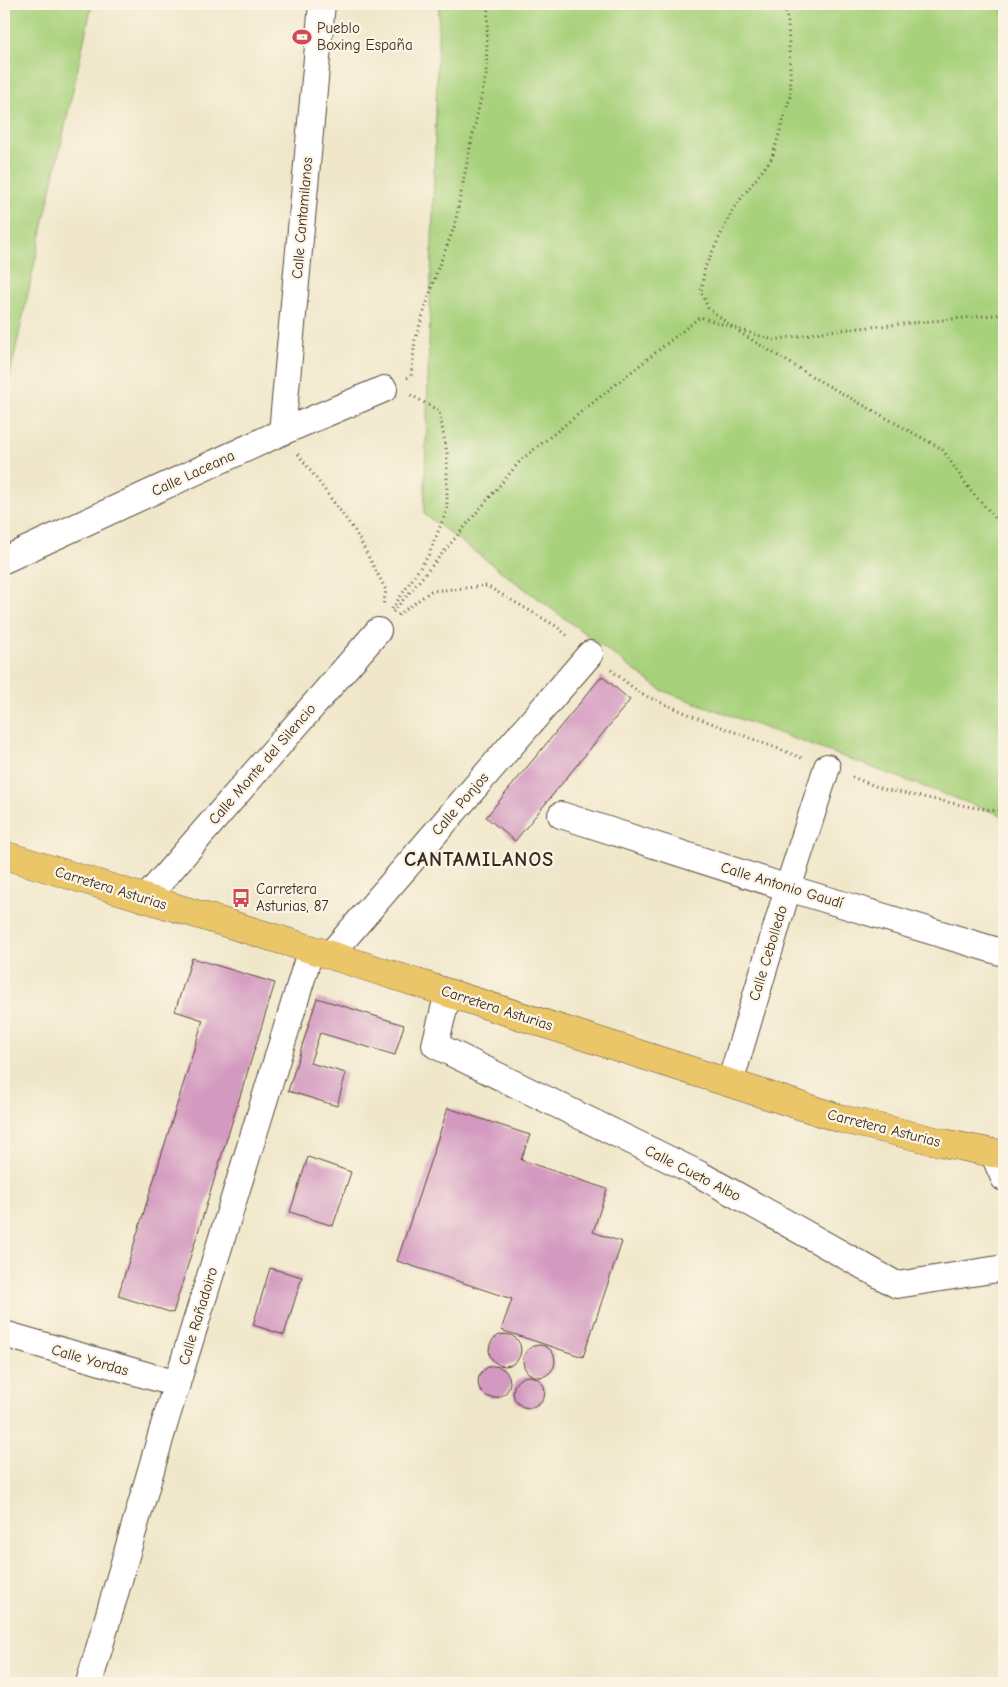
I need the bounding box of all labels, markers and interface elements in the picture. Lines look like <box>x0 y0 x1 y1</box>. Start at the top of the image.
place label: Pueblo Boxing España <box>317 19 413 54</box>
sports icon: Pueblo Boxing España <box>291 26 313 48</box>
street label: Calle Cantamilanos <box>288 156 316 280</box>
street label: Calle Laceana <box>149 446 237 500</box>
street label: Calle Monte del Silencio <box>205 700 319 828</box>
street label: Calle Ponjos <box>428 769 492 839</box>
district label: CANTAMILANOS <box>404 848 554 871</box>
street label: Calle Antonio Gaudí <box>719 858 846 912</box>
street label: Carretera Asturias <box>53 862 169 914</box>
place label: Carretera Asturias, 87 <box>256 880 329 915</box>
bus stop icon: Carretera Asturias, 87 <box>230 887 252 909</box>
street label: Calle Cebolledo <box>745 903 791 1003</box>
street label: Carretera Asturias <box>439 981 555 1035</box>
street label: Carretera Asturias <box>825 1105 943 1151</box>
street label: Calle Cueto Albo <box>642 1141 744 1205</box>
street label: Calle Rañadoiro <box>175 1265 221 1367</box>
street label: Calle Yordas <box>49 1340 131 1380</box>

